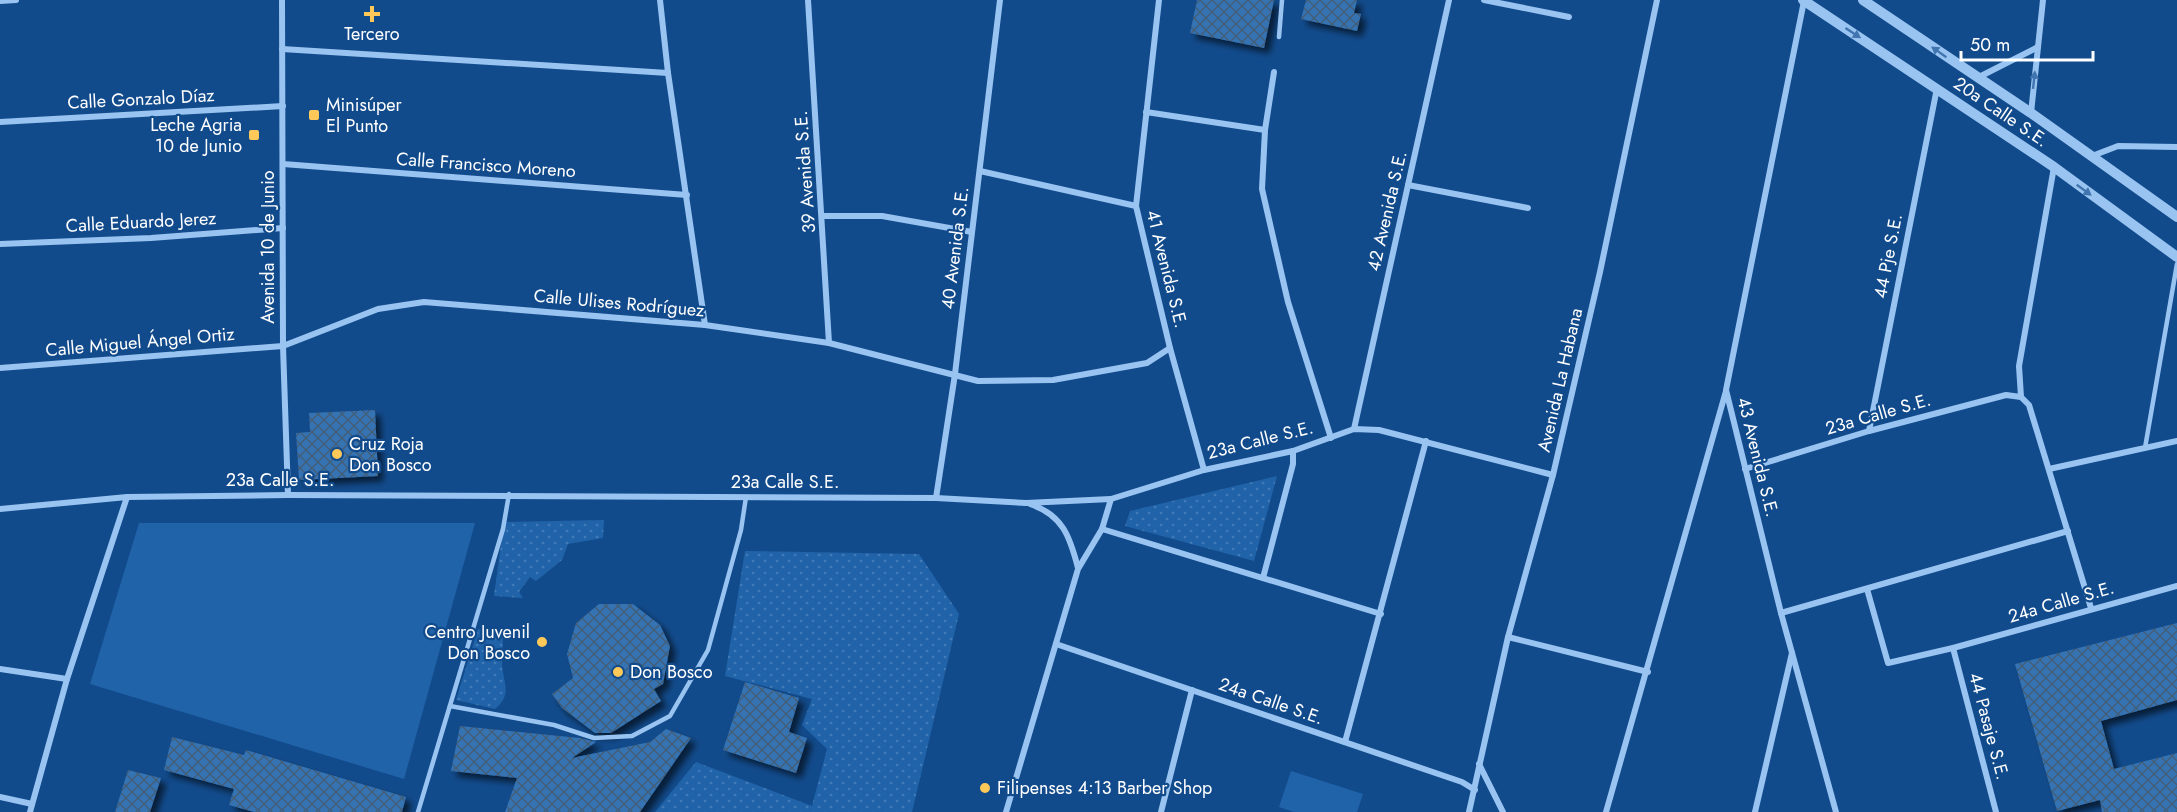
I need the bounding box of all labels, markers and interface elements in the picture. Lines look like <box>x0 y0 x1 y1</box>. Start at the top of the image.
marker: Tercero <box>365 7 379 21</box>
place label: Tercero <box>344 21 400 47</box>
scale bar <box>1961 24 2093 62</box>
one-way arrow <box>1845 27 1861 38</box>
text: 50 m <box>1970 32 2010 58</box>
one-way arrow <box>1932 46 1948 58</box>
street label: 20a Calle S.E. <box>1948 71 2054 153</box>
one-way arrow <box>2029 71 2039 90</box>
street label: Calle Gonzalo Díaz <box>67 82 216 116</box>
place label: Minisúper El Punto <box>326 92 403 139</box>
marker: Minisúper El Punto <box>307 108 321 122</box>
street label: 39 Avenida S.E. <box>788 110 822 234</box>
place label: Leche Agria 10 de Junio <box>150 112 242 159</box>
marker: Leche Agria 10 de Junio <box>247 128 261 142</box>
street label: Calle Francisco Moreno <box>395 146 577 184</box>
street label: 42 Avenida S.E. <box>1360 148 1414 274</box>
street label: Avenida 10 de Junio <box>255 170 281 324</box>
one-way arrow <box>2077 183 2092 195</box>
street label: 40 Avenida S.E. <box>935 185 975 311</box>
street label: Calle Eduardo Jerez <box>65 205 218 239</box>
street label: 41 Avenida S.E. <box>1140 207 1194 331</box>
street label: 44 Pje S.E. <box>1867 211 1909 301</box>
street label: Calle Ulises Rodríguez <box>533 283 706 323</box>
street label: Avenida La Habana <box>1531 305 1589 455</box>
street label: Calle Miguel Ángel Ortiz <box>44 321 236 363</box>
street label: 23a Calle S.E. <box>1822 387 1934 441</box>
street label: 43 Avenida S.E. <box>1731 394 1785 520</box>
street label: 23a Calle S.E. <box>1204 414 1316 466</box>
place label: Cruz Roja Don Bosco <box>349 431 432 478</box>
marker: Cruz Roja Don Bosco <box>330 447 344 461</box>
street label: 23a Calle S.E. <box>226 467 334 493</box>
street label: 23a Calle S.E. <box>731 469 839 495</box>
street label: 24a Calle S.E. <box>2005 574 2117 630</box>
place label: Centro Juvenil Don Bosco <box>425 619 530 666</box>
marker: Centro Juvenil Don Bosco <box>535 635 549 649</box>
place label: Don Bosco <box>630 659 713 685</box>
marker: Don Bosco <box>611 665 625 679</box>
street label: 44 Pasaje S.E. <box>1962 670 2016 782</box>
street label: 24a Calle S.E. <box>1215 671 1327 731</box>
place label: Filipenses 4:13 Barber Shop <box>997 775 1212 801</box>
marker: Filipenses 4:13 Barber Shop <box>978 781 992 795</box>

